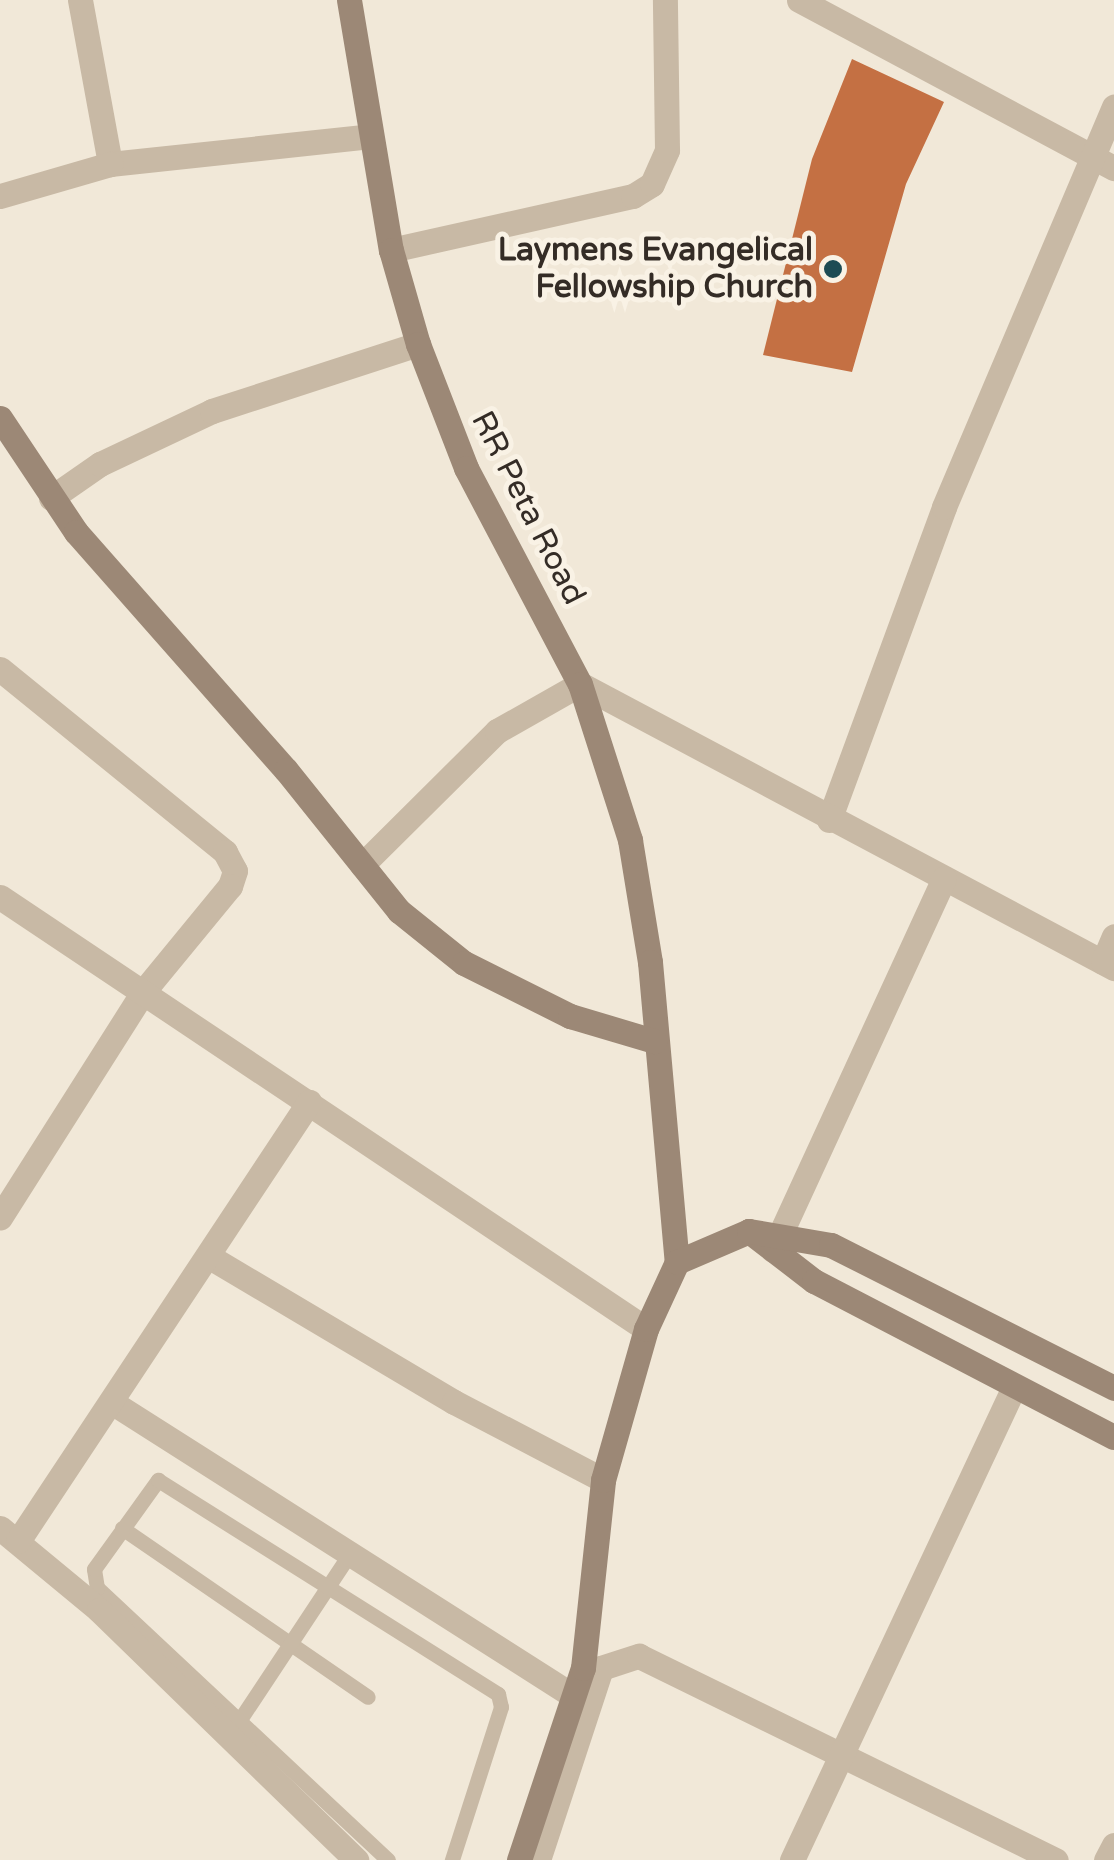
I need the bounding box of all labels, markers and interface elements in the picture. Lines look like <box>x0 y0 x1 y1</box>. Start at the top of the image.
place label: Laymens Evangelical Fellowship Church <box>498 232 813 307</box>
marker: Laymens Evangelical Fellowship Church <box>822 258 844 280</box>
street label: RR Peta Road <box>463 405 593 611</box>

